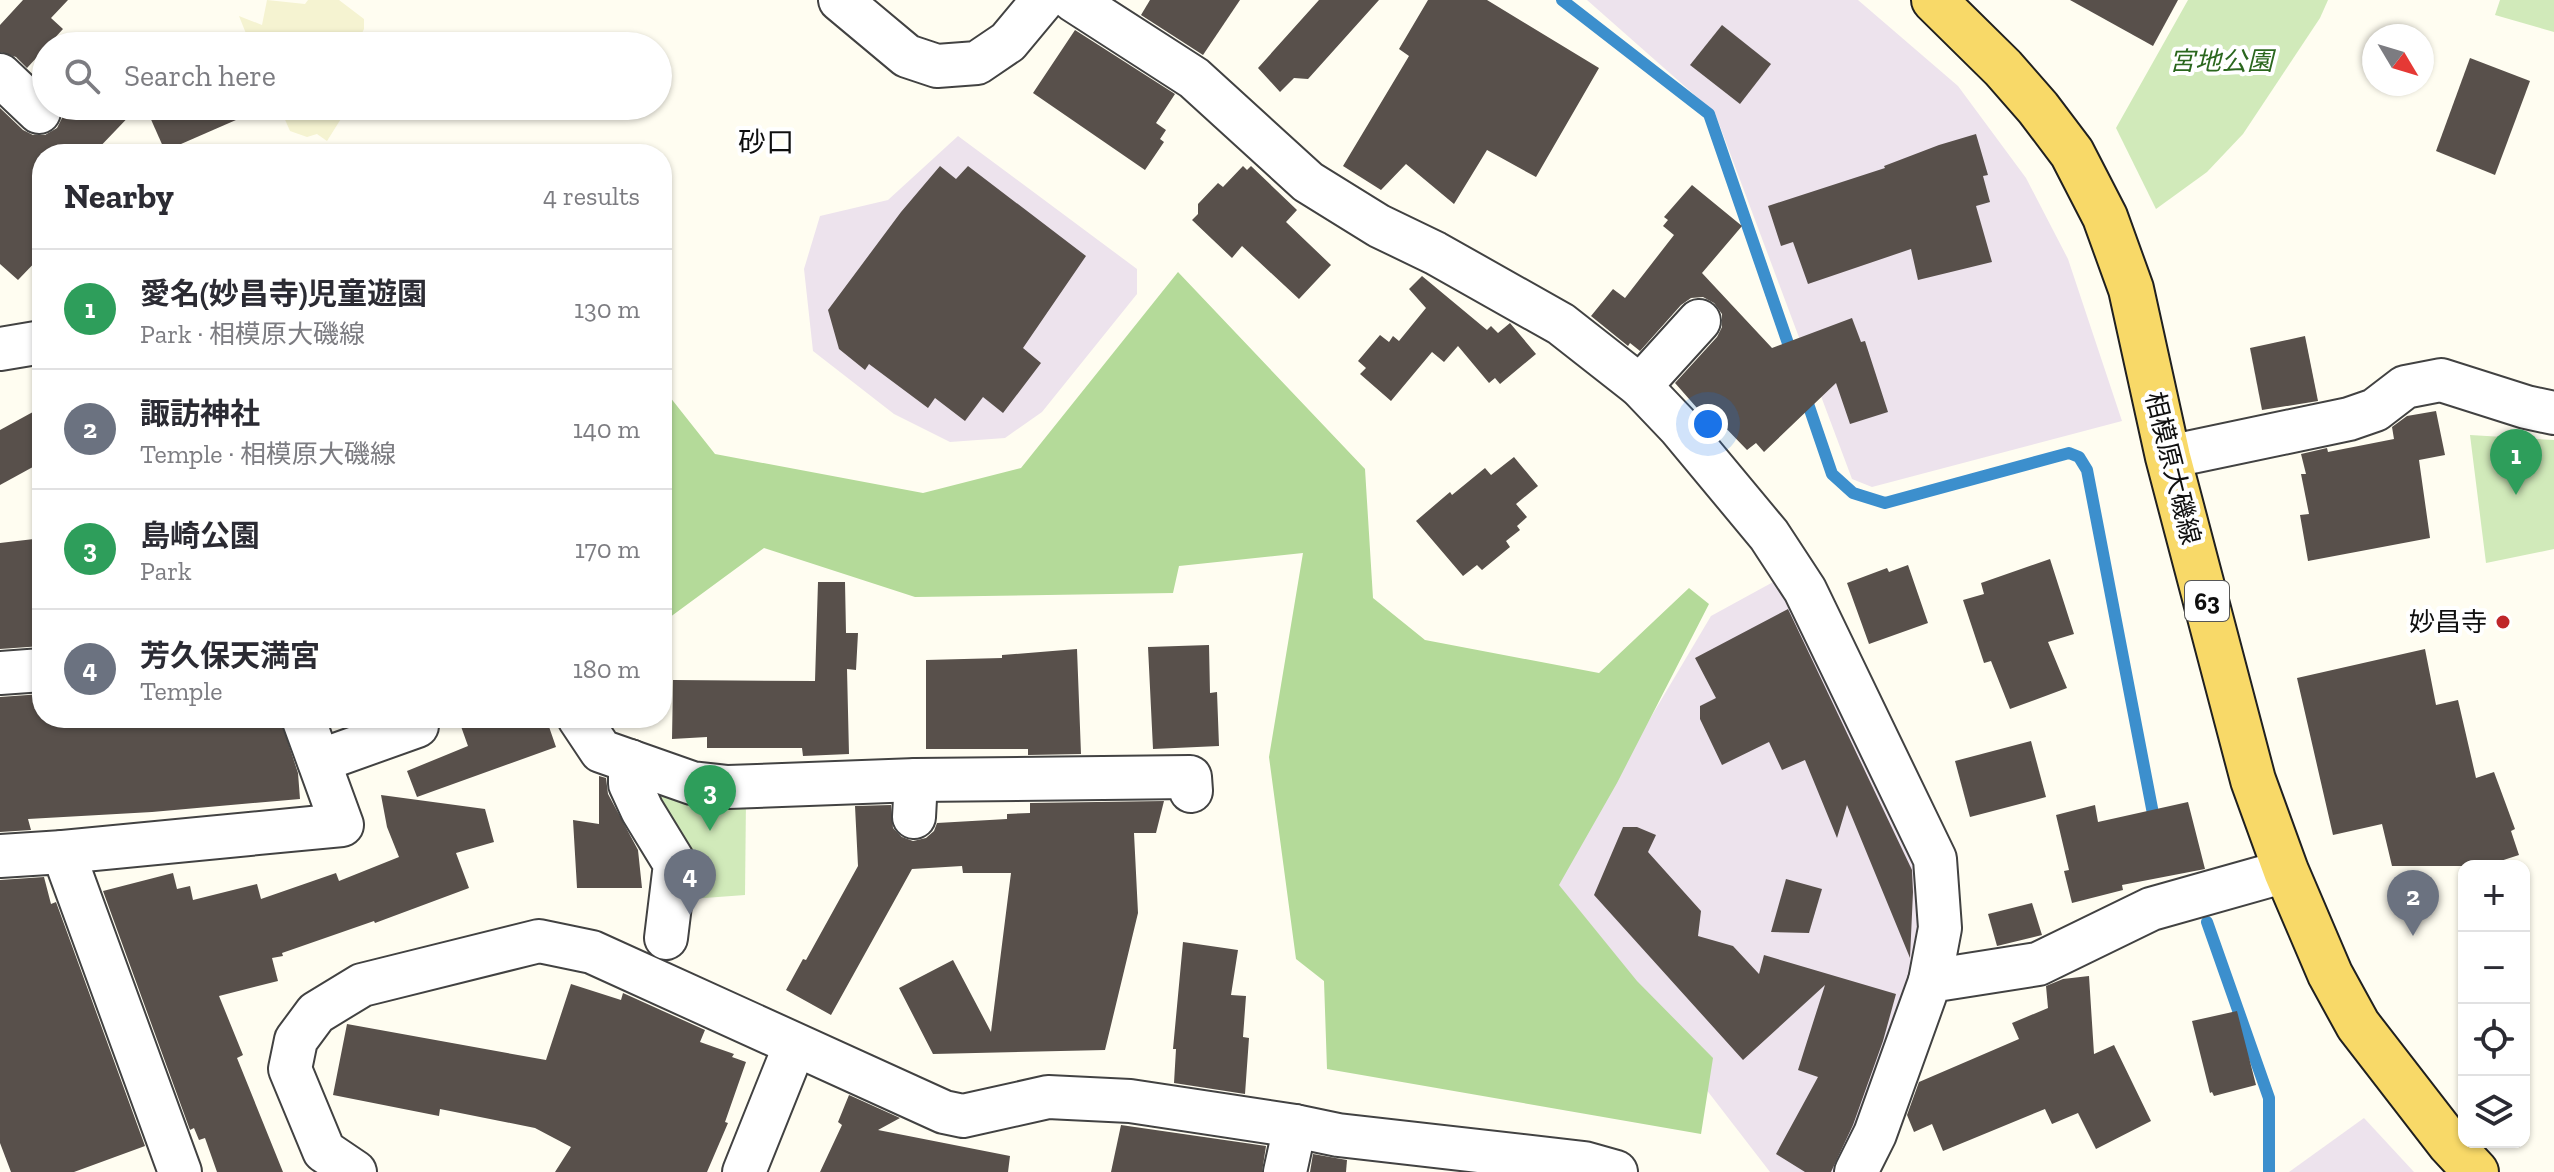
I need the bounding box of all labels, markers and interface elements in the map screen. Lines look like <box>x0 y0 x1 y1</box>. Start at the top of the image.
north arrow <box>2362 24 2434 96</box>
search box <box>32 32 672 120</box>
park label: 宮地公園 <box>2169 45 2277 77</box>
icon: search <box>60 54 104 98</box>
text: Search here <box>124 58 276 94</box>
district label: 砂口 <box>738 126 794 159</box>
text: Nearby <box>64 176 174 217</box>
text: 4 results <box>543 180 640 212</box>
text: 愛名(妙昌寺)児童遊園 <box>140 276 427 312</box>
text: 1 <box>85 293 95 325</box>
text: 130 m <box>574 293 640 325</box>
text: Park · 相模原大磯線 <box>140 318 365 350</box>
street label: 相模原大磯線 <box>2139 388 2207 548</box>
text: 諏訪神社 <box>140 396 260 432</box>
your location <box>1688 404 1728 444</box>
text: 2 <box>83 413 97 445</box>
text: 140 m <box>573 413 640 445</box>
pin: 1 <box>2490 429 2542 495</box>
text: Temple · 相模原大磯線 <box>140 438 396 470</box>
text: 島崎公園 <box>140 518 260 554</box>
text: 3 <box>83 533 97 565</box>
text: 170 m <box>575 533 640 565</box>
text: Park <box>140 555 192 587</box>
road number: 63 <box>2185 581 2229 621</box>
place label: 妙昌寺 <box>2409 606 2487 638</box>
marker: 妙昌寺 <box>2494 613 2512 631</box>
text: 芳久保天満宮 <box>140 638 320 674</box>
text: 4 <box>83 653 97 685</box>
text: 180 m <box>573 653 640 685</box>
text: Temple <box>140 675 223 707</box>
pin: 3 <box>684 765 736 831</box>
pin: 4 <box>664 849 716 915</box>
map controls <box>2458 860 2530 1148</box>
button: + <box>2458 860 2530 932</box>
pin: 2 <box>2387 870 2439 936</box>
button: − <box>2458 932 2530 1004</box>
button: locate <box>2458 1004 2530 1076</box>
button: layers <box>2458 1076 2530 1148</box>

